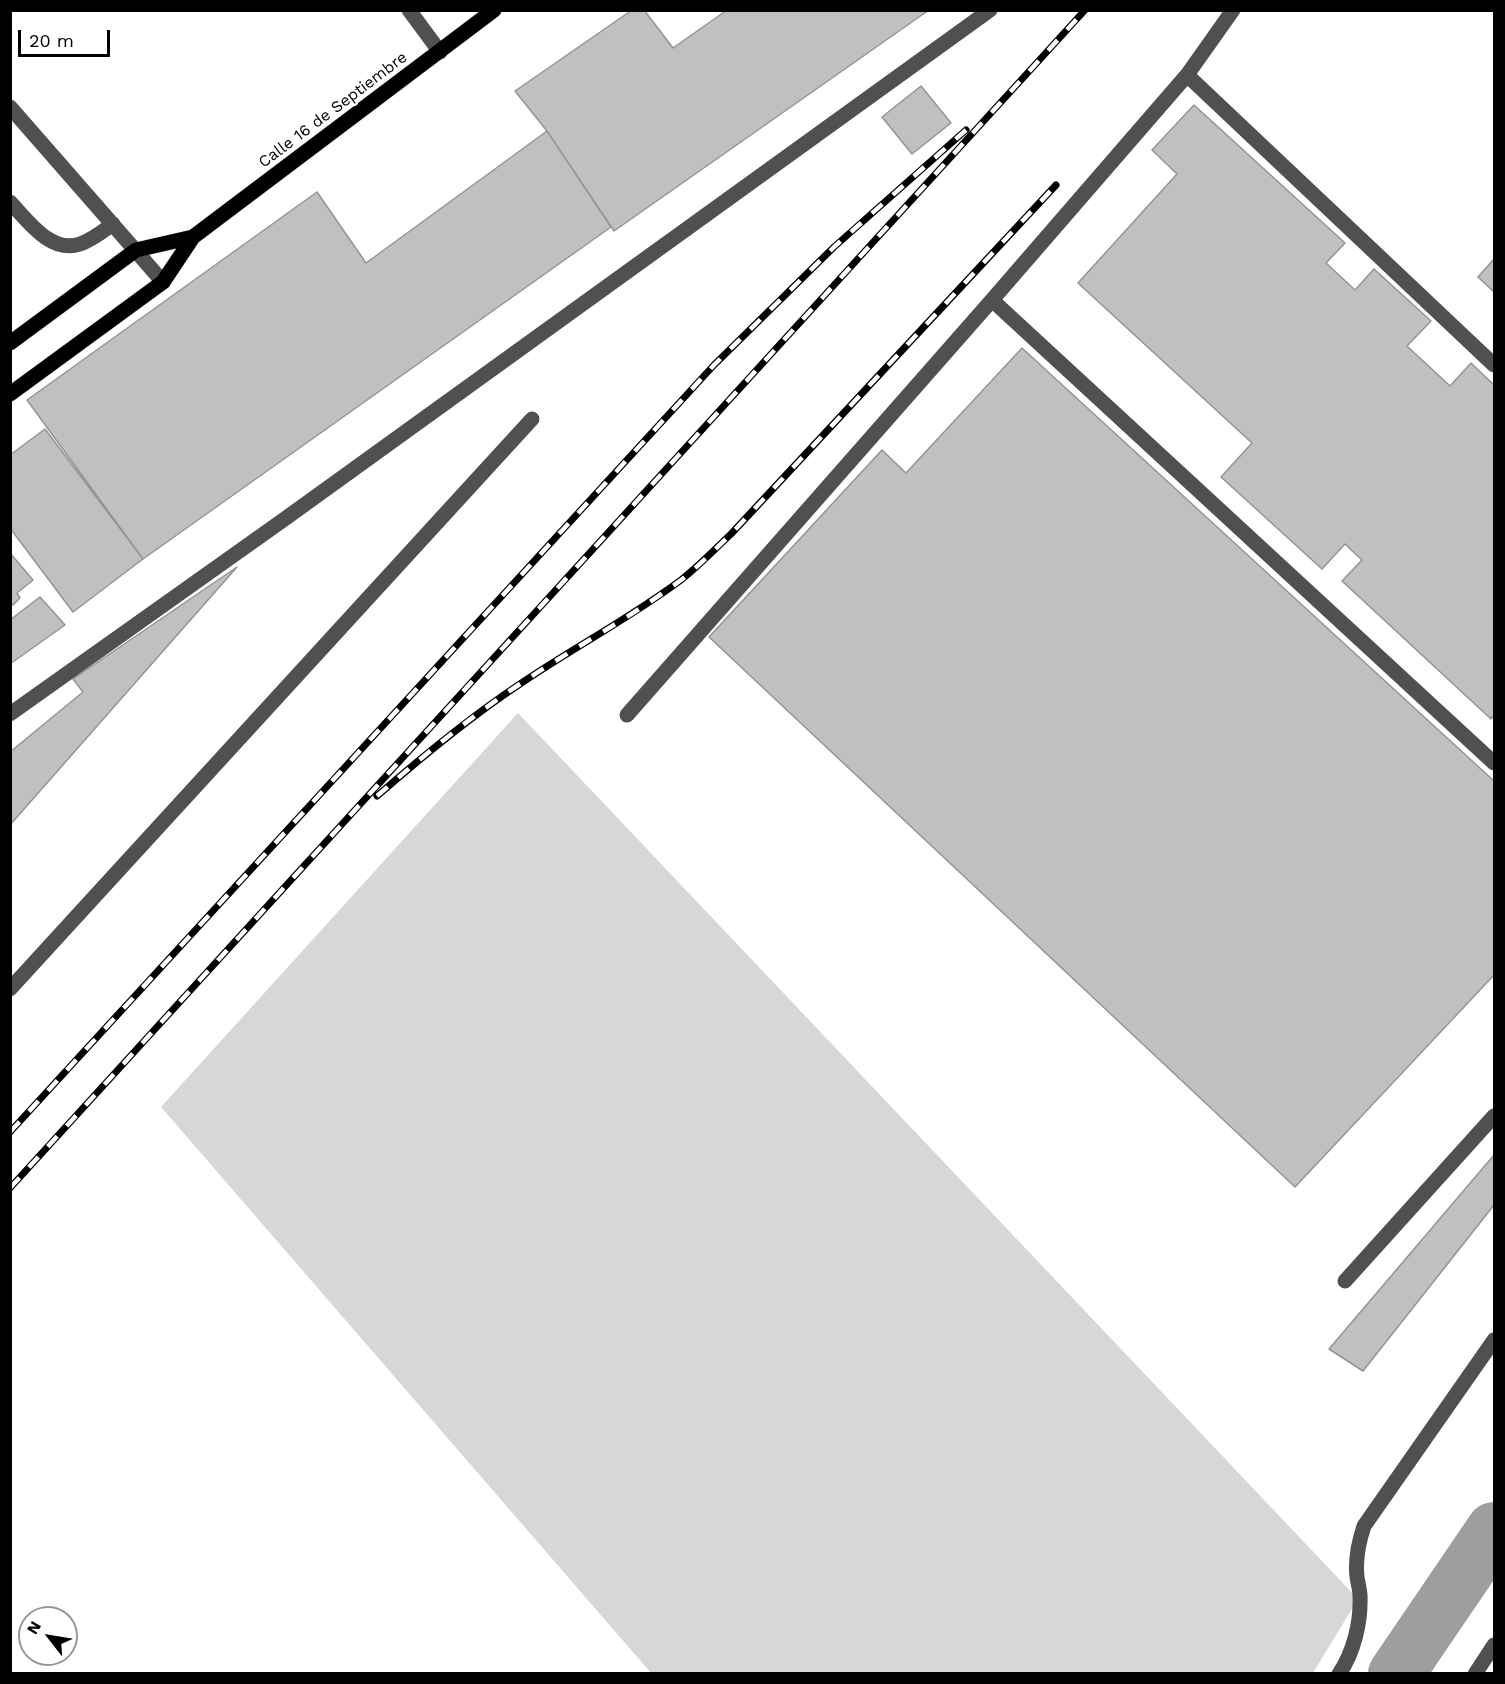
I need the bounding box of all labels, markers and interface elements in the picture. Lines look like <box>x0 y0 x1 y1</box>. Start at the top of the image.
scale bar <box>21 18 112 56</box>
text: 20 m <box>29 30 74 51</box>
street label: Calle 16 de Septiembre <box>255 48 411 172</box>
north arrow <box>18 1606 78 1666</box>
text: N <box>23 1618 45 1637</box>

